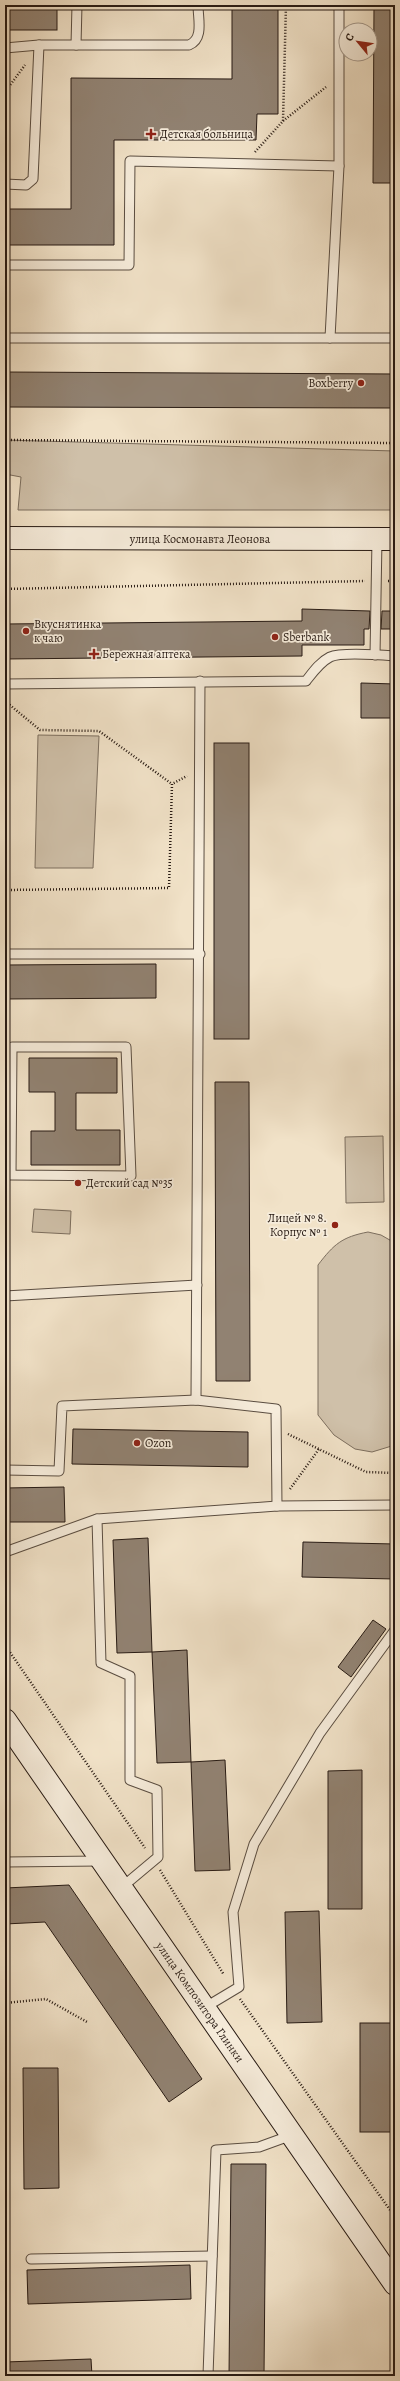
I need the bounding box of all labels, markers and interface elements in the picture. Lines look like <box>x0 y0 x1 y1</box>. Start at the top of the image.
north arrow <box>338 22 378 62</box>
text: С <box>341 31 358 44</box>
place label: Детская больница <box>160 126 254 142</box>
marker: Детская больница <box>145 128 157 140</box>
place label: Boxberry <box>308 375 354 391</box>
marker: Boxberry <box>356 378 366 388</box>
street label: улица Космонавта Леонова <box>129 531 271 547</box>
place label: Вкуснятинка к чаю <box>34 616 102 646</box>
marker: Вкуснятинка к чаю <box>21 626 31 636</box>
place label: Sberbank <box>283 629 330 645</box>
marker: Sberbank <box>270 632 280 642</box>
place label: Бережная аптека <box>102 646 191 662</box>
marker: Бережная аптека <box>89 649 99 659</box>
place label: Детский сад №35 <box>86 1175 173 1191</box>
marker: Детский сад №35 <box>73 1178 83 1188</box>
place label: Лицей № 8. Корпус № 1 <box>267 1210 327 1240</box>
marker: Лицей № 8. Корпус № 1 <box>330 1220 340 1230</box>
place label: Ozon <box>145 1435 172 1451</box>
marker: Ozon <box>132 1438 142 1448</box>
street label: улица Композитора Глинки <box>152 1938 248 2065</box>

